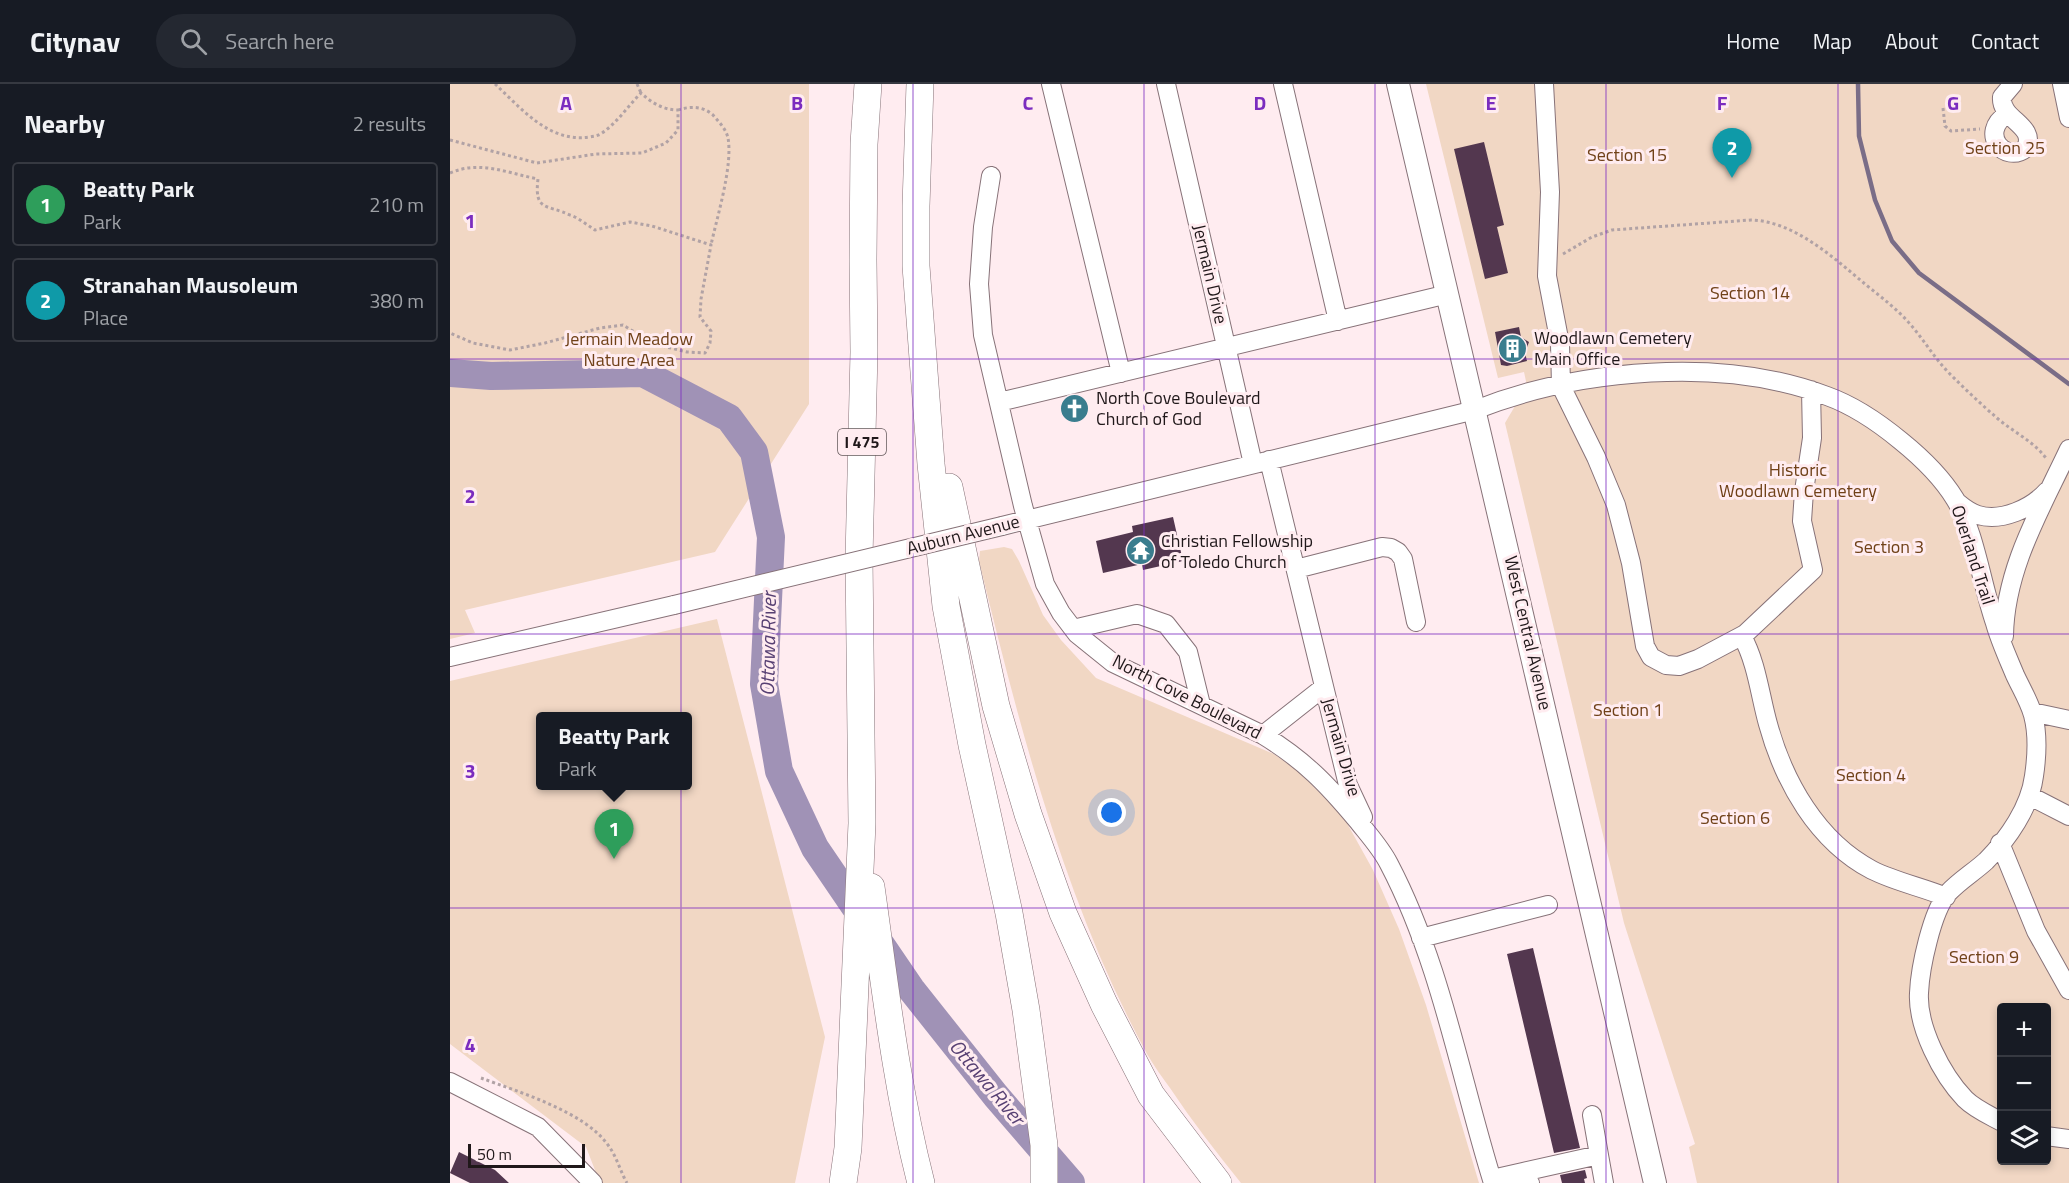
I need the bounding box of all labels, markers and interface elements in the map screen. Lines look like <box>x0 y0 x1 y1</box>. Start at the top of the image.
search box <box>156 14 576 68</box>
text: Citynav <box>30 20 120 63</box>
text: Search here <box>225 24 334 58</box>
icon: search <box>177 25 210 58</box>
text: Home <box>1726 25 1780 57</box>
text: Map <box>1813 25 1852 57</box>
text: About <box>1885 25 1938 57</box>
text: Contact <box>1971 25 2039 57</box>
text: A <box>560 87 572 118</box>
text: B <box>791 87 803 118</box>
text: C <box>1023 87 1034 118</box>
text: D <box>1254 87 1266 118</box>
text: E <box>1485 87 1497 118</box>
text: F <box>1717 87 1728 118</box>
text: G <box>1947 87 1959 118</box>
text: Nearby <box>24 104 105 143</box>
text: 2 results <box>353 108 426 139</box>
pin: 2 <box>1712 128 1752 178</box>
park label: Section 25 <box>1965 134 2045 161</box>
park label: Section 15 <box>1587 141 1667 168</box>
text: Beatty Park <box>83 172 194 206</box>
text: 1 <box>40 189 51 220</box>
text: 210 m <box>369 189 424 220</box>
text: 1 <box>464 205 476 236</box>
text: Park <box>83 206 121 237</box>
street label: Jermain Drive <box>1186 221 1235 326</box>
text: Stranahan Mausoleum <box>83 268 298 302</box>
park label: Section 14 <box>1710 279 1790 306</box>
text: 2 <box>40 285 51 316</box>
text: 380 m <box>369 285 424 316</box>
text: Place <box>83 302 128 333</box>
place label: Woodlawn Cemetery Main Office <box>1534 324 1692 372</box>
park label: Jermain Meadow Nature Area <box>565 325 693 373</box>
building icon: Woodlawn Cemetery Main Office <box>1497 332 1529 364</box>
place label: North Cove Boulevard Church of God <box>1096 384 1261 432</box>
church icon: North Cove Boulevard Church of God <box>1059 392 1091 424</box>
road number: I 475 <box>838 429 886 455</box>
park label: Historic Woodlawn Cemetery <box>1719 456 1877 504</box>
text: 2 <box>464 480 476 511</box>
street label: Overland Trail <box>1945 502 2002 608</box>
street label: Auburn Avenue <box>904 507 1022 562</box>
place label: Christian Fellowship of Toledo Church <box>1161 527 1313 575</box>
park label: Section 3 <box>1854 533 1924 560</box>
temple icon: Christian Fellowship of Toledo Church <box>1124 535 1156 567</box>
street label: West Central Avenue <box>1498 553 1559 713</box>
water label: Ottawa River <box>751 589 784 696</box>
street label: North Cove Boulevard <box>1108 647 1267 746</box>
street label: Jermain Drive <box>1315 694 1368 799</box>
park label: Section 1 <box>1593 696 1663 723</box>
popup <box>536 712 692 790</box>
text: Beatty Park <box>558 719 670 753</box>
text: Park <box>558 753 597 784</box>
text: 3 <box>464 755 476 786</box>
park label: Section 4 <box>1836 761 1906 788</box>
your location <box>1097 798 1126 827</box>
park label: Section 6 <box>1700 804 1770 831</box>
pin: 1 <box>594 810 634 859</box>
park label: Section 9 <box>1949 943 2019 970</box>
map controls <box>1997 1003 2051 1165</box>
button: + <box>1997 1003 2051 1057</box>
text: 4 <box>464 1029 476 1060</box>
water label: Ottawa River <box>942 1032 1034 1133</box>
button: − <box>1997 1057 2051 1111</box>
button: layers <box>1997 1111 2051 1165</box>
scale bar <box>468 1141 585 1168</box>
text: 50 m <box>477 1142 512 1166</box>

